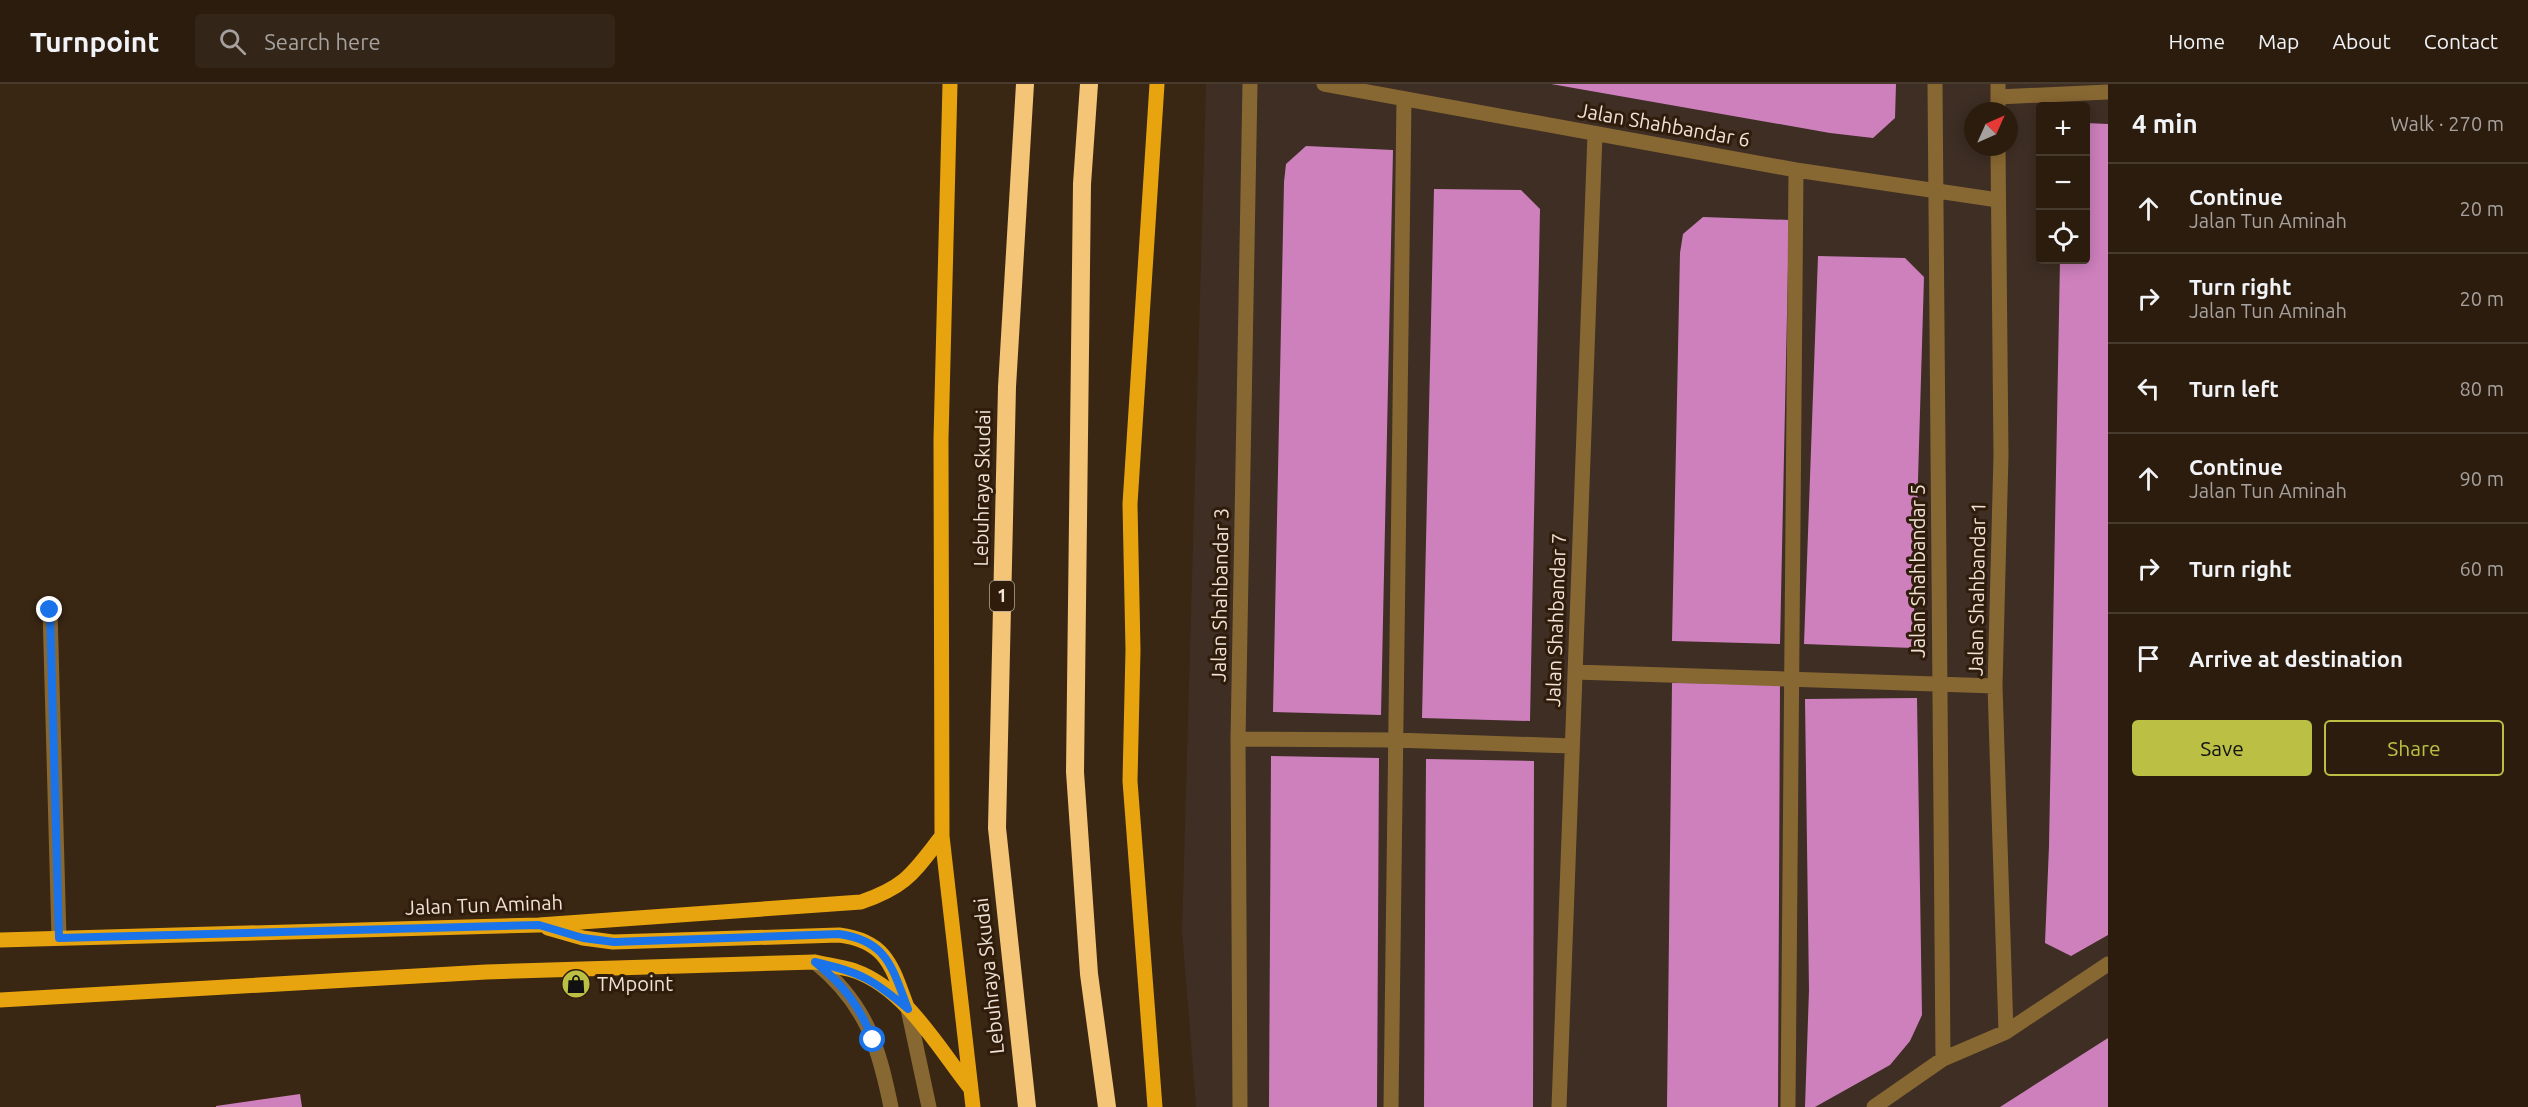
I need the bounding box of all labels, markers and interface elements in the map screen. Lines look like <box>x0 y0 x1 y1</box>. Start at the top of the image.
search box <box>195 14 615 68</box>
icon: search <box>216 25 249 58</box>
text: Turnpoint <box>30 26 159 57</box>
text: Search here <box>264 29 381 54</box>
text: Home <box>2168 29 2225 53</box>
text: Map <box>2258 29 2299 53</box>
text: About <box>2332 29 2391 53</box>
text: Contact <box>2424 29 2498 53</box>
street label: Jalan Shahbandar 6 <box>1576 98 1752 151</box>
north arrow <box>1964 102 2018 156</box>
map controls <box>2036 102 2090 264</box>
button: + <box>2036 102 2090 156</box>
text: 4 min <box>2132 109 2198 138</box>
text: Walk · 270 m <box>2391 112 2504 135</box>
button: − <box>2036 156 2090 210</box>
text: Continue <box>2189 184 2283 209</box>
icon: ahead <box>2132 192 2165 225</box>
text: 20 m <box>2460 197 2504 220</box>
text: Jalan Tun Aminah <box>2189 209 2347 232</box>
button: locate <box>2036 210 2090 264</box>
text: Turn right <box>2189 274 2291 299</box>
icon: right <box>2132 282 2165 315</box>
text: 20 m <box>2460 287 2504 310</box>
text: Jalan Tun Aminah <box>2189 299 2347 322</box>
icon: left <box>2132 372 2165 405</box>
text: Turn left <box>2189 376 2279 401</box>
text: 80 m <box>2460 377 2504 400</box>
street label: Lebuhraya Skudai <box>969 409 994 567</box>
text: Continue <box>2189 454 2283 479</box>
icon: ahead <box>2132 462 2165 495</box>
text: 90 m <box>2460 467 2504 490</box>
text: Jalan Tun Aminah <box>2189 479 2347 502</box>
street label: Jalan Shahbandar 5 <box>1906 484 1929 658</box>
street label: Jalan Shahbandar 1 <box>1963 502 1990 676</box>
street label: Jalan Shahbandar 3 <box>1206 508 1233 682</box>
street label: Jalan Shahbandar 7 <box>1541 533 1570 707</box>
icon: right <box>2132 552 2165 585</box>
text: Turn right <box>2189 556 2291 581</box>
text: 60 m <box>2460 557 2504 580</box>
road number: 1 <box>990 581 1014 611</box>
route end <box>36 596 62 622</box>
icon: arrive <box>2132 642 2165 675</box>
text: Arrive at destination <box>2189 646 2403 671</box>
button: Save <box>2132 720 2312 776</box>
button: Share <box>2324 720 2504 776</box>
street label: Jalan Tun Aminah <box>405 890 563 919</box>
street label: Lebuhraya Skudai <box>969 897 1008 1055</box>
shop icon: TMpoint <box>560 968 592 1000</box>
place label: TMpoint <box>597 972 673 995</box>
route start <box>859 1026 885 1052</box>

